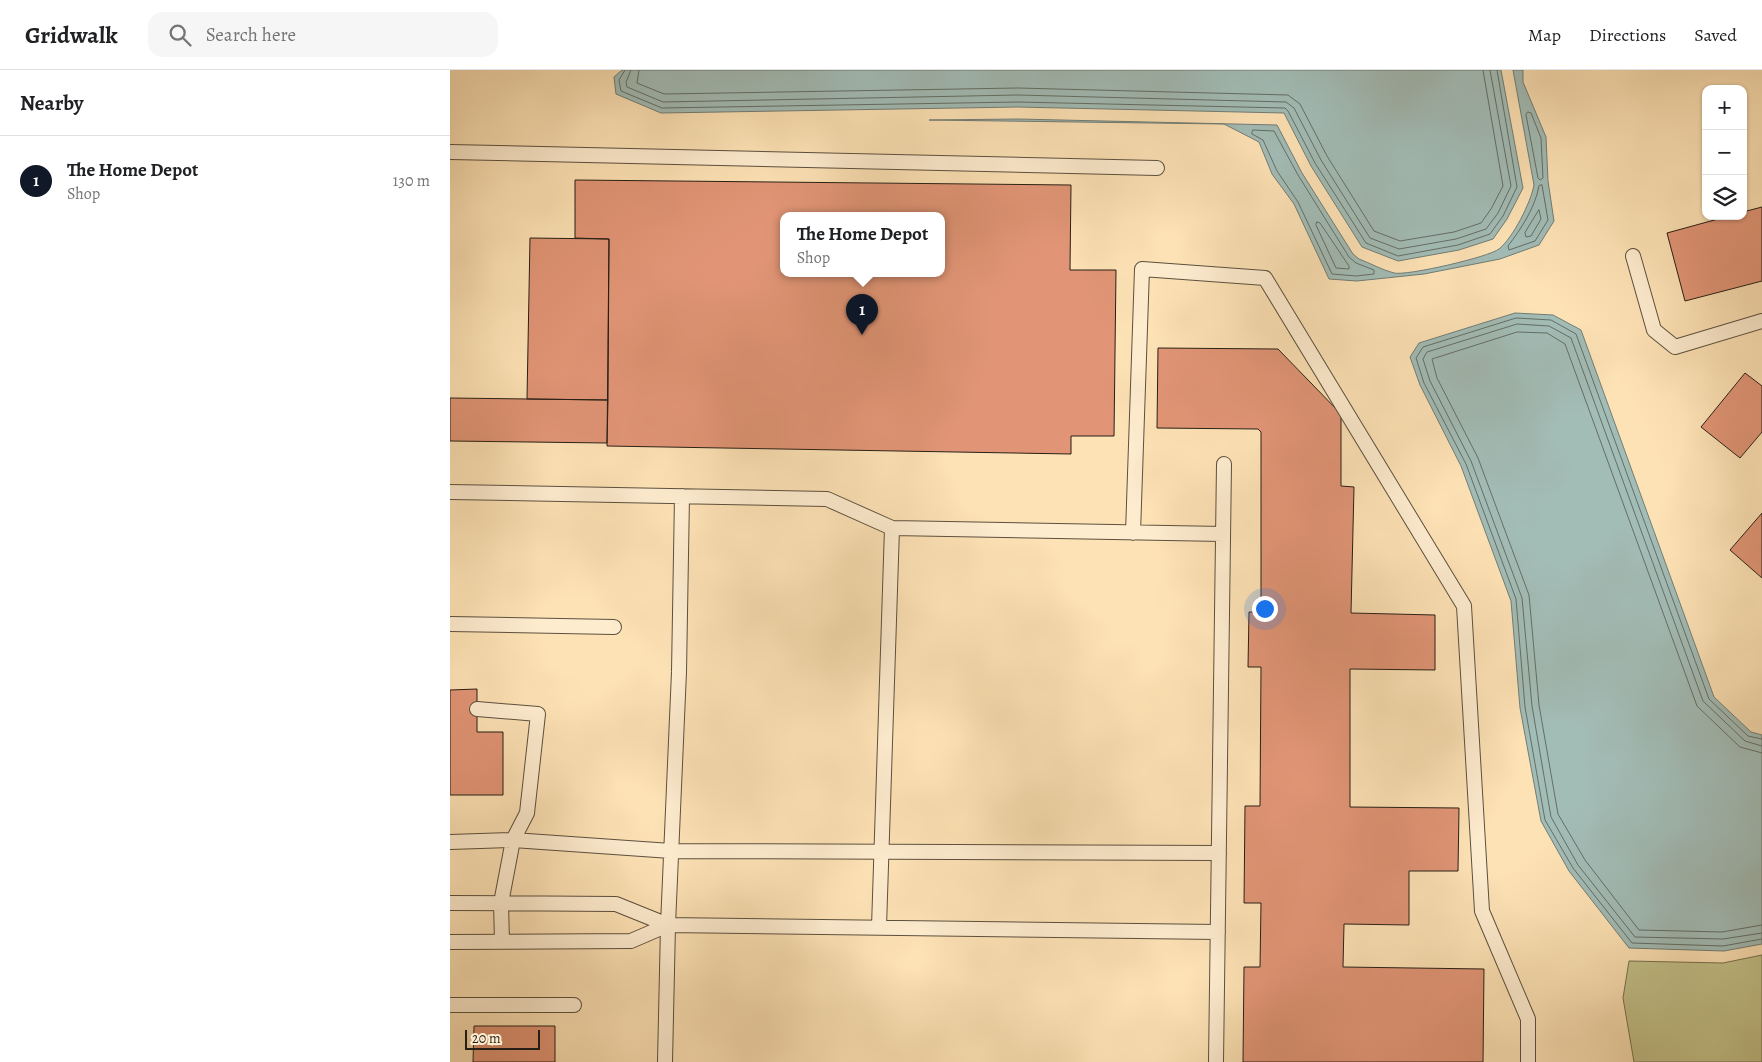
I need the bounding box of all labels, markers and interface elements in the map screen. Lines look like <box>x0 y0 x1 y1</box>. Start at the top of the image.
search box <box>148 12 498 57</box>
text: Gridwalk <box>25 19 118 51</box>
icon: search <box>166 21 194 49</box>
text: Search here <box>206 22 296 48</box>
text: Map <box>1528 23 1561 47</box>
text: Directions <box>1589 23 1666 47</box>
text: Saved <box>1694 23 1737 47</box>
map controls <box>1702 85 1747 220</box>
button: + <box>1702 85 1747 130</box>
text: Nearby <box>20 89 83 117</box>
button: − <box>1702 130 1747 175</box>
text: The Home Depot <box>67 157 198 183</box>
text: 1 <box>33 170 39 192</box>
text: 130 m <box>393 170 430 192</box>
button: layers <box>1702 175 1747 220</box>
text: Shop <box>67 183 100 205</box>
popup <box>780 212 945 277</box>
text: The Home Depot <box>797 221 928 247</box>
text: Shop <box>797 247 830 269</box>
pin: 1 <box>846 294 878 335</box>
your location <box>1252 596 1278 622</box>
scale bar <box>465 1027 540 1050</box>
text: 20 m <box>472 1029 501 1048</box>

